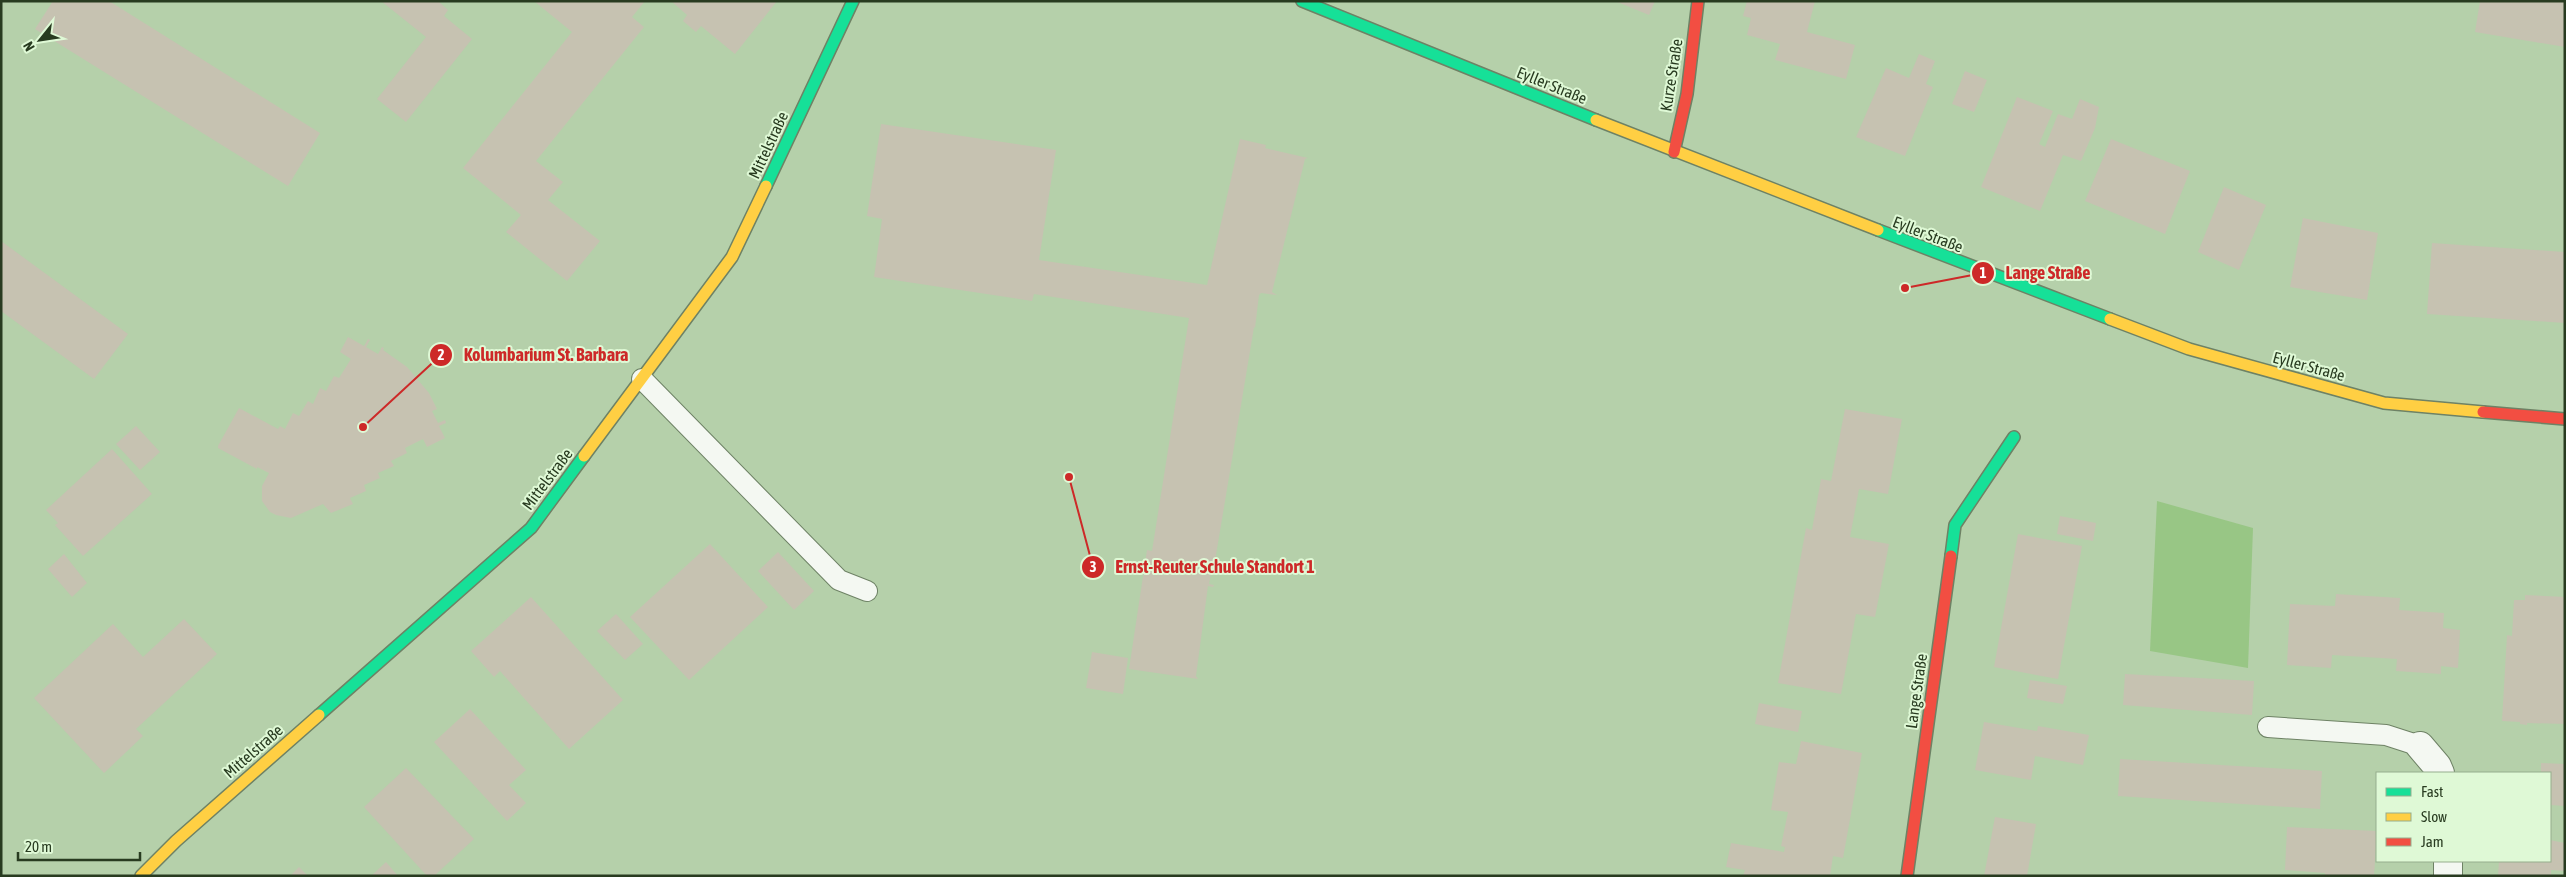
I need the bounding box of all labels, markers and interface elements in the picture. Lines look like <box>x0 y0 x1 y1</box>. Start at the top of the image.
north arrow <box>15 15 65 65</box>
street label: Kurze Straße <box>1656 37 1686 113</box>
text: N <box>20 39 38 54</box>
street label: Eyller Straße <box>1514 63 1590 108</box>
street label: Mittelstraße <box>745 109 791 181</box>
street label: Eyller Straße <box>1890 212 1966 257</box>
callout: Lange Straße <box>1970 256 2100 289</box>
text: Lange Straße <box>2006 262 2090 283</box>
text: 1 <box>1979 264 1987 281</box>
callout: Kolumbarium St. Barbara <box>429 338 638 371</box>
text: Kolumbarium St. Barbara <box>464 344 628 365</box>
text: 2 <box>437 346 445 363</box>
street label: Eyller Straße <box>2271 348 2347 385</box>
street label: Mittelstraße <box>518 445 576 513</box>
callout: Ernst-Reuter Schule Standort 1 <box>1080 550 1325 583</box>
text: Ernst-Reuter Schule Standort 1 <box>1115 556 1315 577</box>
text: 3 <box>1089 558 1097 575</box>
street label: Lange Straße <box>1902 652 1931 730</box>
street label: Mittelstraße <box>220 721 286 781</box>
legend <box>2376 772 2551 862</box>
text: Fast <box>2421 783 2443 800</box>
text: Slow <box>2421 808 2447 825</box>
scale bar <box>18 830 140 862</box>
text: Jam <box>2421 833 2444 850</box>
text: 20 m <box>25 838 52 855</box>

